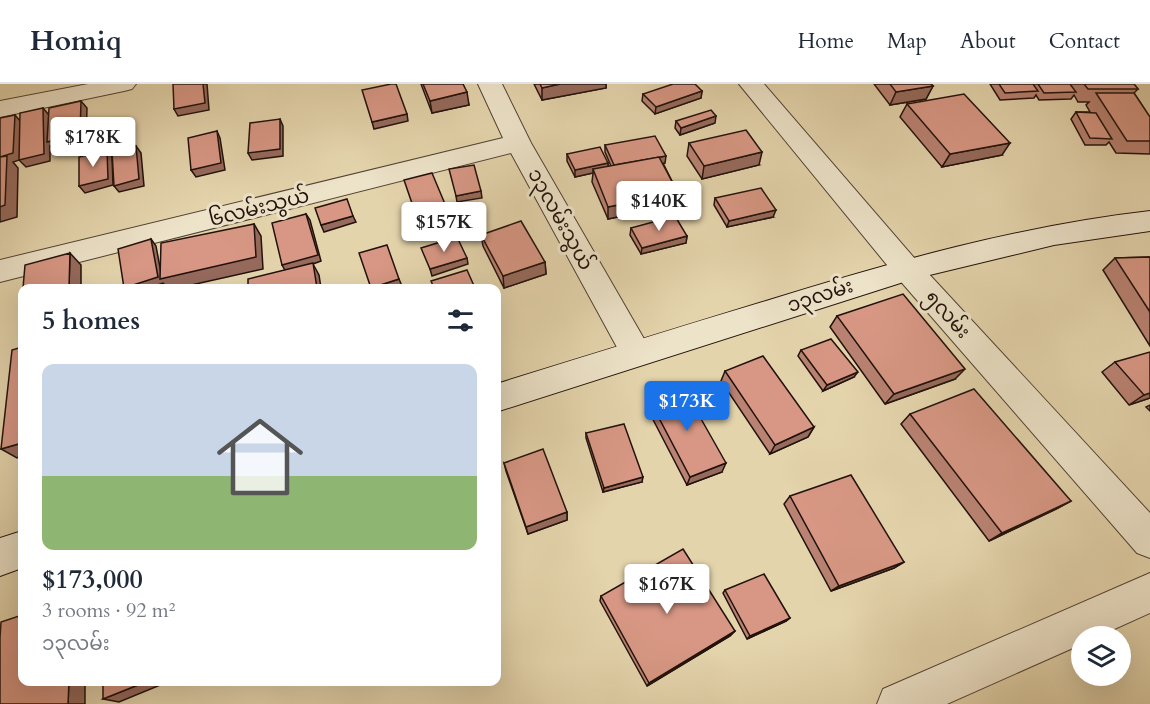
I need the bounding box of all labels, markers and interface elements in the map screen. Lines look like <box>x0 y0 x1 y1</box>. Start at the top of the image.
text: Homiq <box>30 22 122 60</box>
text: Home <box>798 27 854 56</box>
text: Map <box>887 27 927 56</box>
text: About <box>960 27 1016 56</box>
text: Contact <box>1049 27 1120 56</box>
pin: $178K <box>51 117 135 168</box>
text: $178K <box>64 123 122 150</box>
street label: ၁၃လမ်းသွယ် <box>520 163 601 276</box>
street label: ၆လမ်းသွယ် <box>206 181 313 235</box>
pin: $140K <box>617 181 701 232</box>
text: $140K <box>630 187 688 214</box>
pin: $157K <box>402 202 486 253</box>
text: $157K <box>415 208 473 235</box>
street label: ၁၃လမ်း <box>783 271 857 321</box>
street label: ၅လမ်း <box>917 284 977 346</box>
text: 5 homes <box>42 303 140 338</box>
icon: filters <box>444 304 477 337</box>
pin: $173K <box>645 381 729 432</box>
text: $173K <box>658 387 716 414</box>
icon: home <box>206 403 314 511</box>
text: $173,000 <box>42 562 143 597</box>
pin: $167K <box>625 564 709 615</box>
text: $167K <box>638 570 696 597</box>
text: 3 rooms · 92 m² <box>42 597 175 624</box>
map controls <box>1071 626 1131 686</box>
button: layers <box>1071 626 1131 686</box>
text: ၁၃လမ်း <box>42 630 110 657</box>

